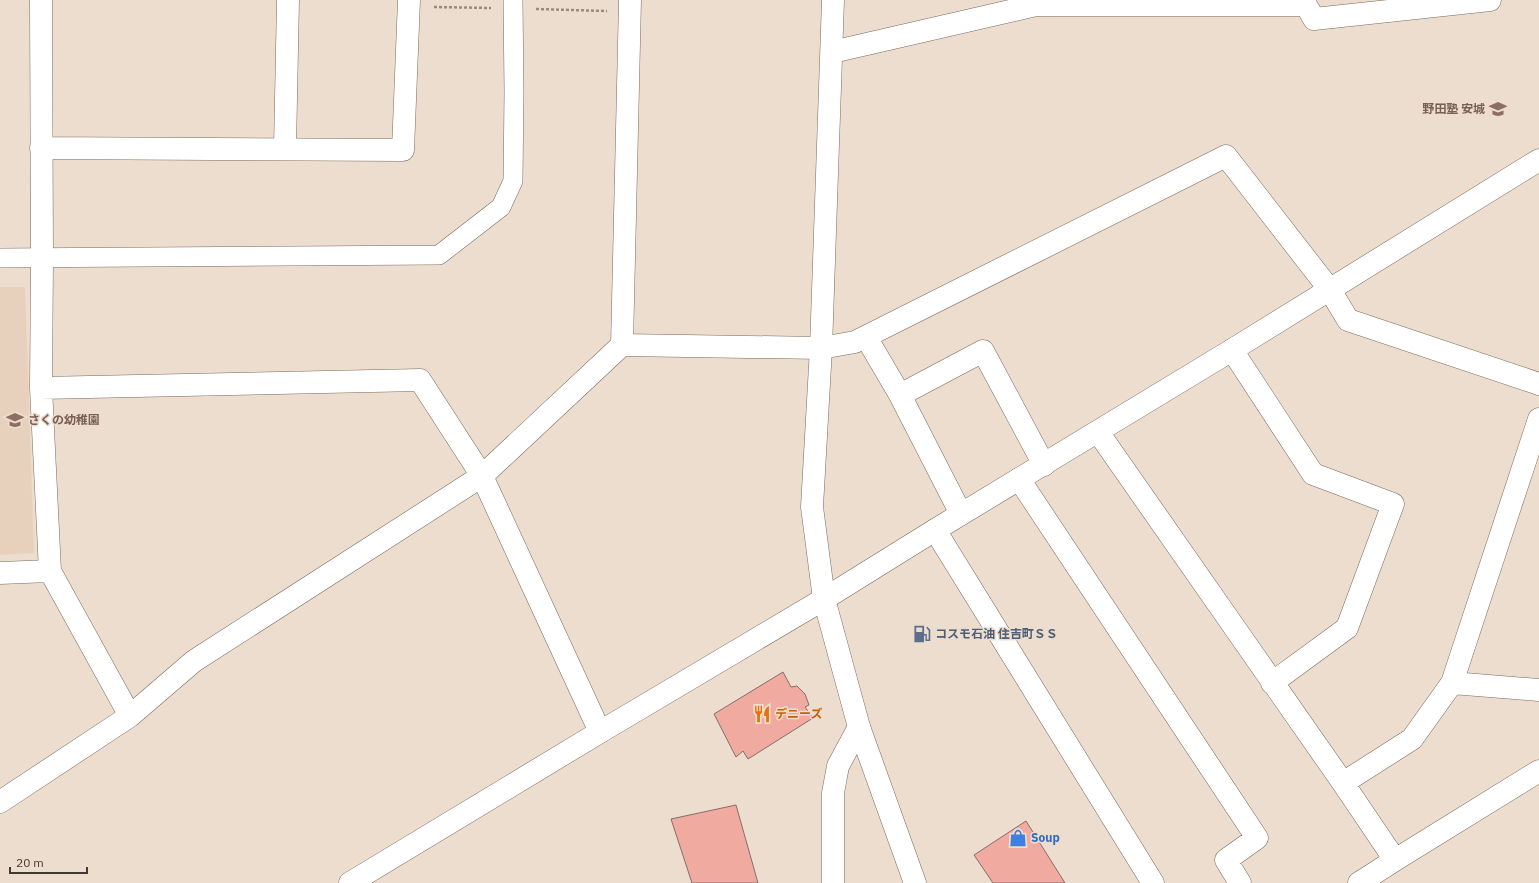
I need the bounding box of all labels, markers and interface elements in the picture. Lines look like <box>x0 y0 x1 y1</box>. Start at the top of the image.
school or university icon: 野田塾 安城 <box>1488 99 1508 119</box>
place label: 野田塾 安城 <box>1422 101 1485 116</box>
school or university icon: さくの幼稚園 <box>5 410 25 430</box>
place label: さくの幼稚園 <box>28 412 100 427</box>
fuel station icon: コスモ石油 住吉町ＳＳ <box>912 624 932 644</box>
place label: コスモ石油 住吉町ＳＳ <box>935 626 1058 641</box>
restaurant icon: デニーズ <box>752 704 772 724</box>
place label: デニーズ <box>775 706 822 721</box>
shop icon: Soup <box>1008 828 1028 848</box>
place label: Soup <box>1031 830 1060 845</box>
scale bar <box>10 849 87 875</box>
text: 20 m <box>16 855 44 870</box>

